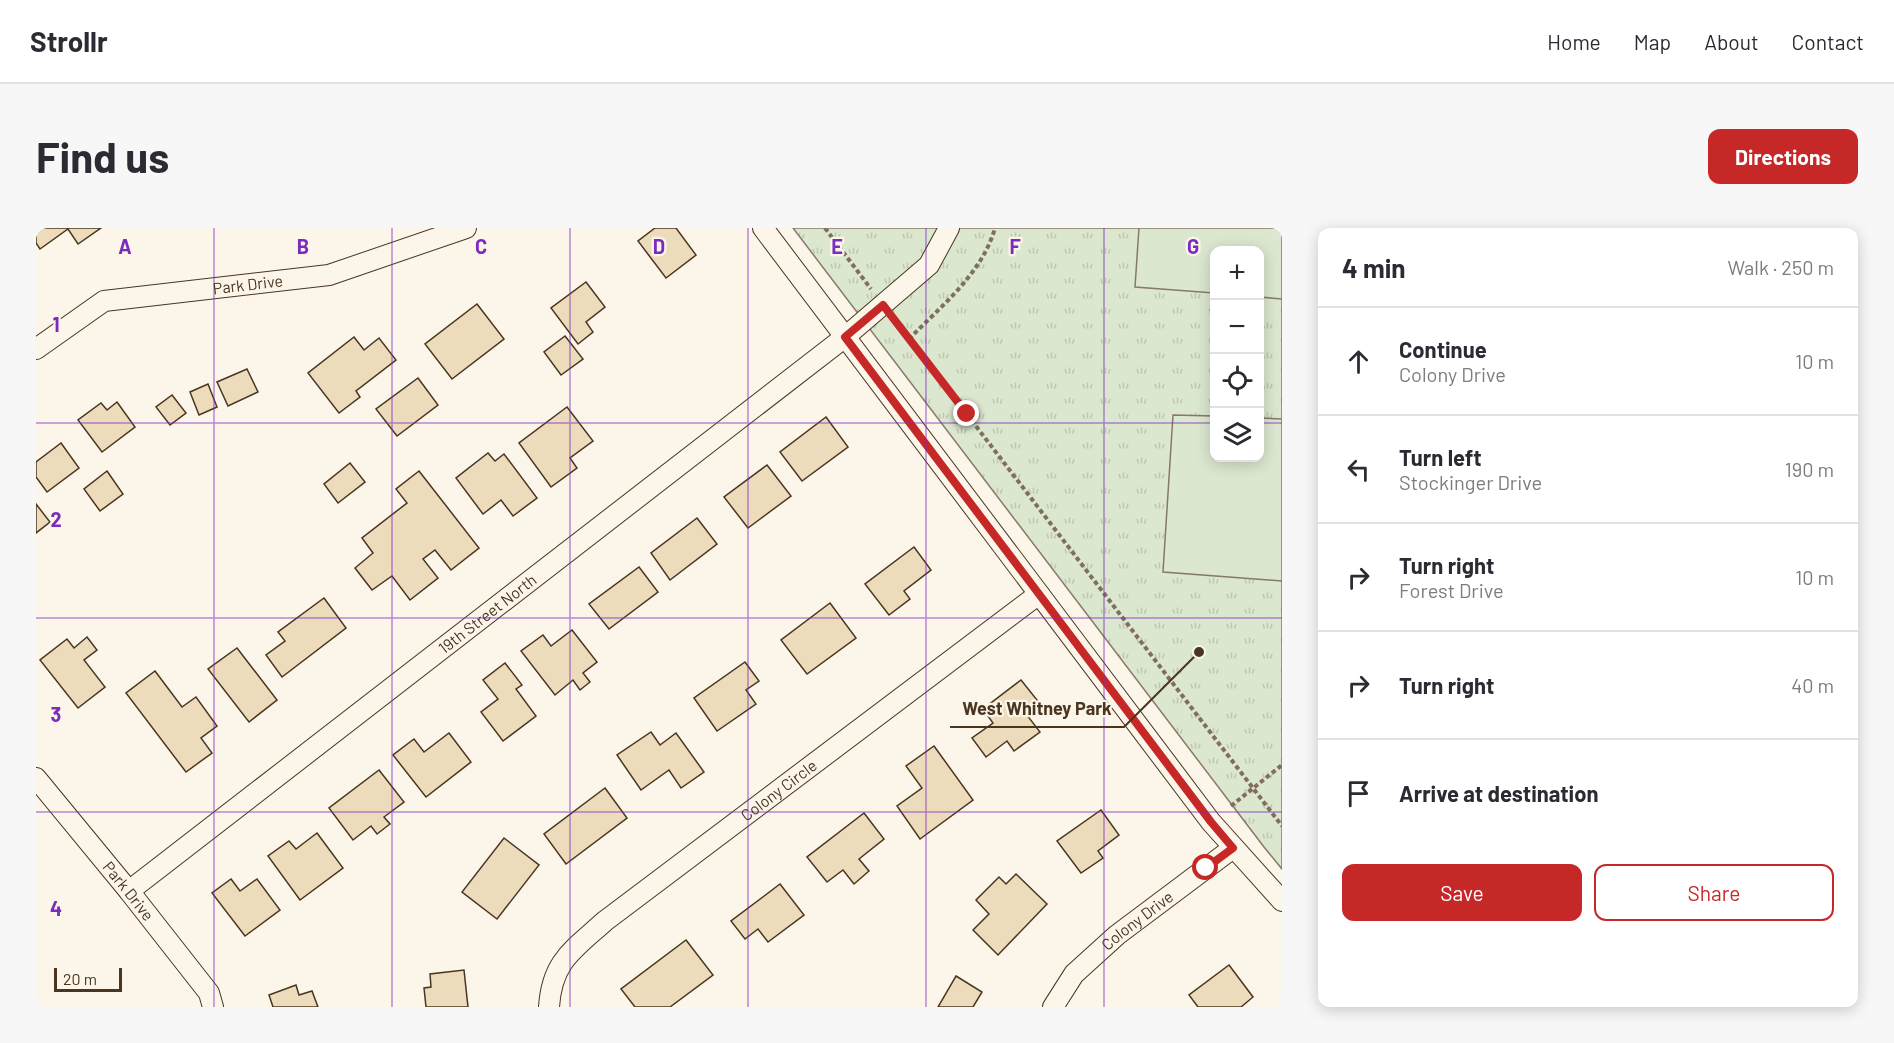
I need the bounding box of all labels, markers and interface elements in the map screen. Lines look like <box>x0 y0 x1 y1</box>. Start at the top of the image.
text: Strollr <box>30 24 108 58</box>
text: Home <box>1547 29 1601 54</box>
text: Map <box>1634 29 1671 54</box>
text: About <box>1704 29 1759 54</box>
text: Contact <box>1792 29 1864 54</box>
button: Directions <box>1708 129 1858 184</box>
text: Find us <box>36 131 169 181</box>
text: A <box>118 234 132 258</box>
text: B <box>297 234 309 258</box>
text: C <box>475 234 487 258</box>
text: D <box>653 234 665 258</box>
text: E <box>831 234 843 258</box>
text: F <box>1009 234 1021 258</box>
text: G <box>1187 234 1199 258</box>
map controls <box>1210 246 1264 462</box>
button: + <box>1210 246 1264 300</box>
text: 4 min <box>1342 252 1406 283</box>
text: Walk · 250 m <box>1728 255 1834 279</box>
street label: Park Drive <box>212 270 284 297</box>
button: − <box>1210 300 1264 354</box>
text: 1 <box>52 312 60 336</box>
text: Continue <box>1399 336 1487 362</box>
icon: ahead <box>1342 345 1375 378</box>
text: 10 m <box>1795 349 1834 373</box>
button: locate <box>1210 354 1264 408</box>
text: Colony Drive <box>1399 362 1506 386</box>
route end <box>953 400 979 426</box>
button: layers <box>1210 408 1264 462</box>
text: Turn left <box>1399 444 1482 470</box>
icon: left <box>1342 453 1375 486</box>
text: 190 m <box>1785 457 1834 481</box>
text: Stockinger Drive <box>1399 470 1542 494</box>
text: 2 <box>50 507 62 531</box>
text: Turn right <box>1399 552 1494 578</box>
icon: right <box>1342 561 1375 594</box>
text: 10 m <box>1795 565 1834 589</box>
street label: 19th Street North <box>434 570 540 657</box>
text: Forest Drive <box>1399 578 1504 602</box>
icon: right <box>1342 669 1375 702</box>
text: Turn right <box>1399 672 1494 698</box>
text: 40 m <box>1791 673 1834 697</box>
callout: West Whitney Park <box>950 691 1124 727</box>
text: West Whitney Park <box>962 697 1112 719</box>
text: 3 <box>51 702 61 726</box>
street label: Colony Circle <box>737 755 820 824</box>
icon: arrive <box>1342 777 1375 810</box>
text: Arrive at destination <box>1399 780 1598 806</box>
route start <box>1192 854 1218 880</box>
street label: Park Drive <box>99 857 158 924</box>
button: Save <box>1342 864 1582 921</box>
button: Share <box>1594 864 1834 921</box>
street label: Colony Drive <box>1097 886 1177 954</box>
text: 4 <box>50 896 62 920</box>
scale bar <box>54 965 122 992</box>
text: 20 m <box>63 969 97 988</box>

